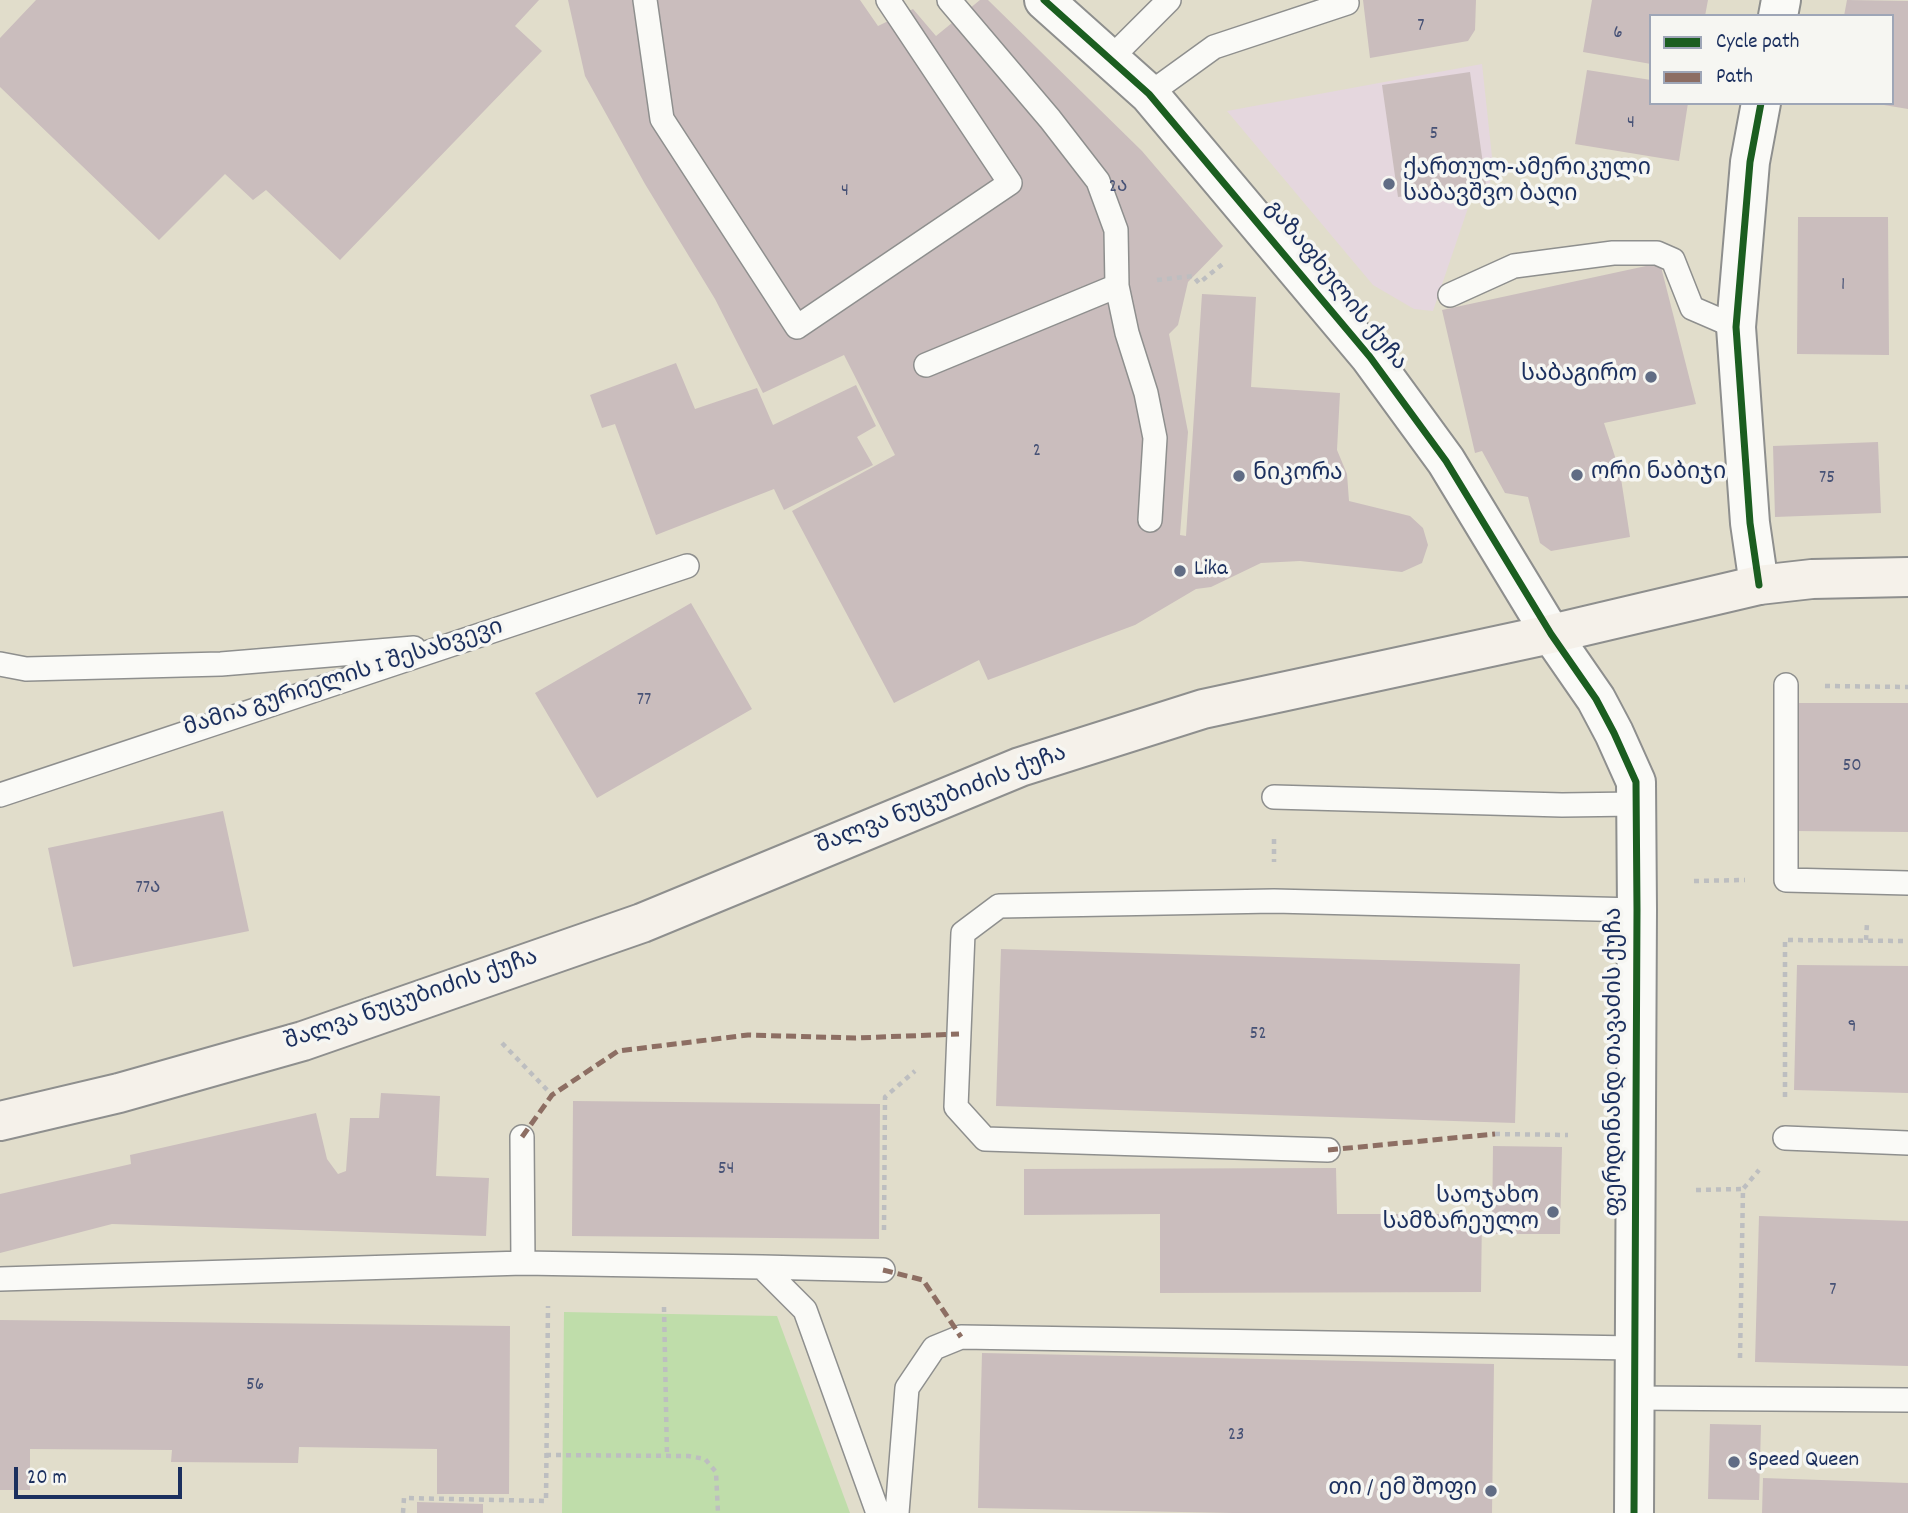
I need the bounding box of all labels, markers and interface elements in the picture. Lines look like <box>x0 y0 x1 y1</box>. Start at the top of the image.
legend <box>1649 14 1894 105</box>
house number: 7 <box>1417 16 1425 38</box>
house number: 6 <box>1613 23 1623 45</box>
text: Cycle path <box>1716 28 1799 58</box>
text: Path <box>1716 63 1753 93</box>
house number: 4 <box>1627 113 1635 135</box>
house number: 5 <box>1430 124 1438 146</box>
place label: ქართულ-ამერიკული საბავშვო ბაღი <box>1403 157 1651 211</box>
marker: ქართულ-ამერიკული საბავშვო ბაღი <box>1381 176 1397 192</box>
house number: 2ა <box>1109 177 1127 199</box>
house number: 4 <box>841 181 849 203</box>
street label: გაზაფხულის ქუჩა <box>1257 196 1411 378</box>
house number: 1 <box>1841 275 1845 297</box>
place label: საბაგირო <box>1521 363 1637 391</box>
marker: საბაგირო <box>1643 369 1659 385</box>
house number: 2 <box>1033 441 1041 463</box>
place label: ორი ნაბიჯი <box>1591 461 1726 489</box>
place label: ნიკორა <box>1253 462 1343 490</box>
marker: ორი ნაბიჯი <box>1569 467 1585 483</box>
marker: ნიკორა <box>1231 468 1247 484</box>
house number: 75 <box>1819 468 1835 490</box>
place label: Lika <box>1194 557 1228 585</box>
marker: Lika <box>1172 563 1188 579</box>
street label: მამია გურიელის I შესახვევი <box>181 615 507 745</box>
house number: 77 <box>637 690 651 712</box>
street label: შალვა ნუცუბიძის ქუჩა <box>813 741 1071 863</box>
house number: 50 <box>1842 756 1862 778</box>
house number: 77ა <box>136 878 160 900</box>
street label: ფერდინანდ თავაძის ქუჩა <box>1603 907 1631 1217</box>
street label: შალვა ნუცუბიძის ქუჩა <box>282 946 542 1058</box>
house number: 9 <box>1848 1017 1856 1039</box>
house number: 52 <box>1249 1024 1267 1046</box>
house number: 54 <box>718 1159 734 1181</box>
place label: საოჯახო სამზარეულო <box>1383 1185 1539 1239</box>
marker: საოჯახო სამზარეულო <box>1545 1204 1561 1220</box>
house number: 7 <box>1829 1280 1837 1302</box>
house number: 56 <box>246 1375 264 1397</box>
house number: 23 <box>1228 1425 1244 1447</box>
place label: Speed Queen <box>1748 1448 1859 1476</box>
scale bar <box>18 1454 186 1498</box>
marker: Speed Queen <box>1726 1454 1742 1470</box>
text: 20 m <box>27 1464 67 1494</box>
place label: თი / ემ შოფი <box>1328 1477 1477 1505</box>
marker: თი / ემ შოფი <box>1483 1483 1499 1499</box>

